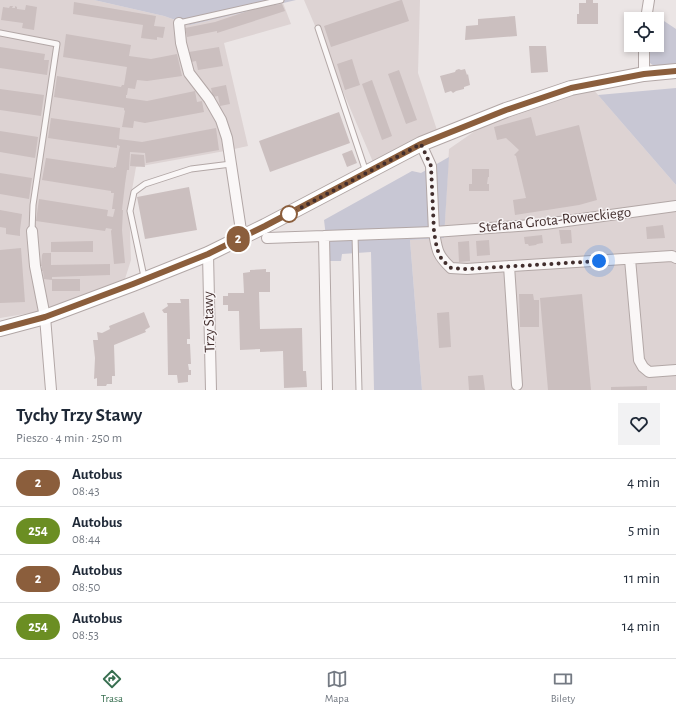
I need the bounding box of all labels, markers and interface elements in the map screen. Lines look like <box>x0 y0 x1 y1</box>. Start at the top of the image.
map controls <box>624 12 664 52</box>
button: locate <box>624 12 664 52</box>
unlabelled marker <box>280 205 298 223</box>
street label: Stefana Grota-Roweckiego <box>478 205 632 235</box>
line badge: 2 <box>225 226 251 252</box>
text: 2 <box>235 232 241 246</box>
your location <box>589 251 609 271</box>
street label: Trzy Stawy <box>200 290 218 353</box>
button: heart <box>618 403 660 445</box>
text: Tychy Trzy Stawy <box>16 406 142 425</box>
text: Pieszo · 4 min · 250 m <box>16 432 122 445</box>
text: Autobus <box>72 467 122 482</box>
text: 4 min <box>627 475 660 490</box>
text: 2 <box>35 476 41 490</box>
text: 08:43 <box>72 485 100 498</box>
text: Autobus <box>72 515 122 530</box>
text: 5 min <box>628 523 660 538</box>
text: 254 <box>28 524 48 538</box>
text: 08:44 <box>72 533 101 546</box>
text: Autobus <box>72 563 122 578</box>
text: 11 min <box>624 571 660 586</box>
text: 2 <box>35 572 41 586</box>
text: 08:50 <box>72 581 100 594</box>
text: Autobus <box>72 611 122 626</box>
text: 14 min <box>622 619 660 634</box>
text: 254 <box>28 620 48 634</box>
text: 08:53 <box>72 629 99 642</box>
tab: Trasa <box>101 668 123 705</box>
tab: Mapa <box>325 668 349 705</box>
tab: Bilety <box>551 668 575 705</box>

